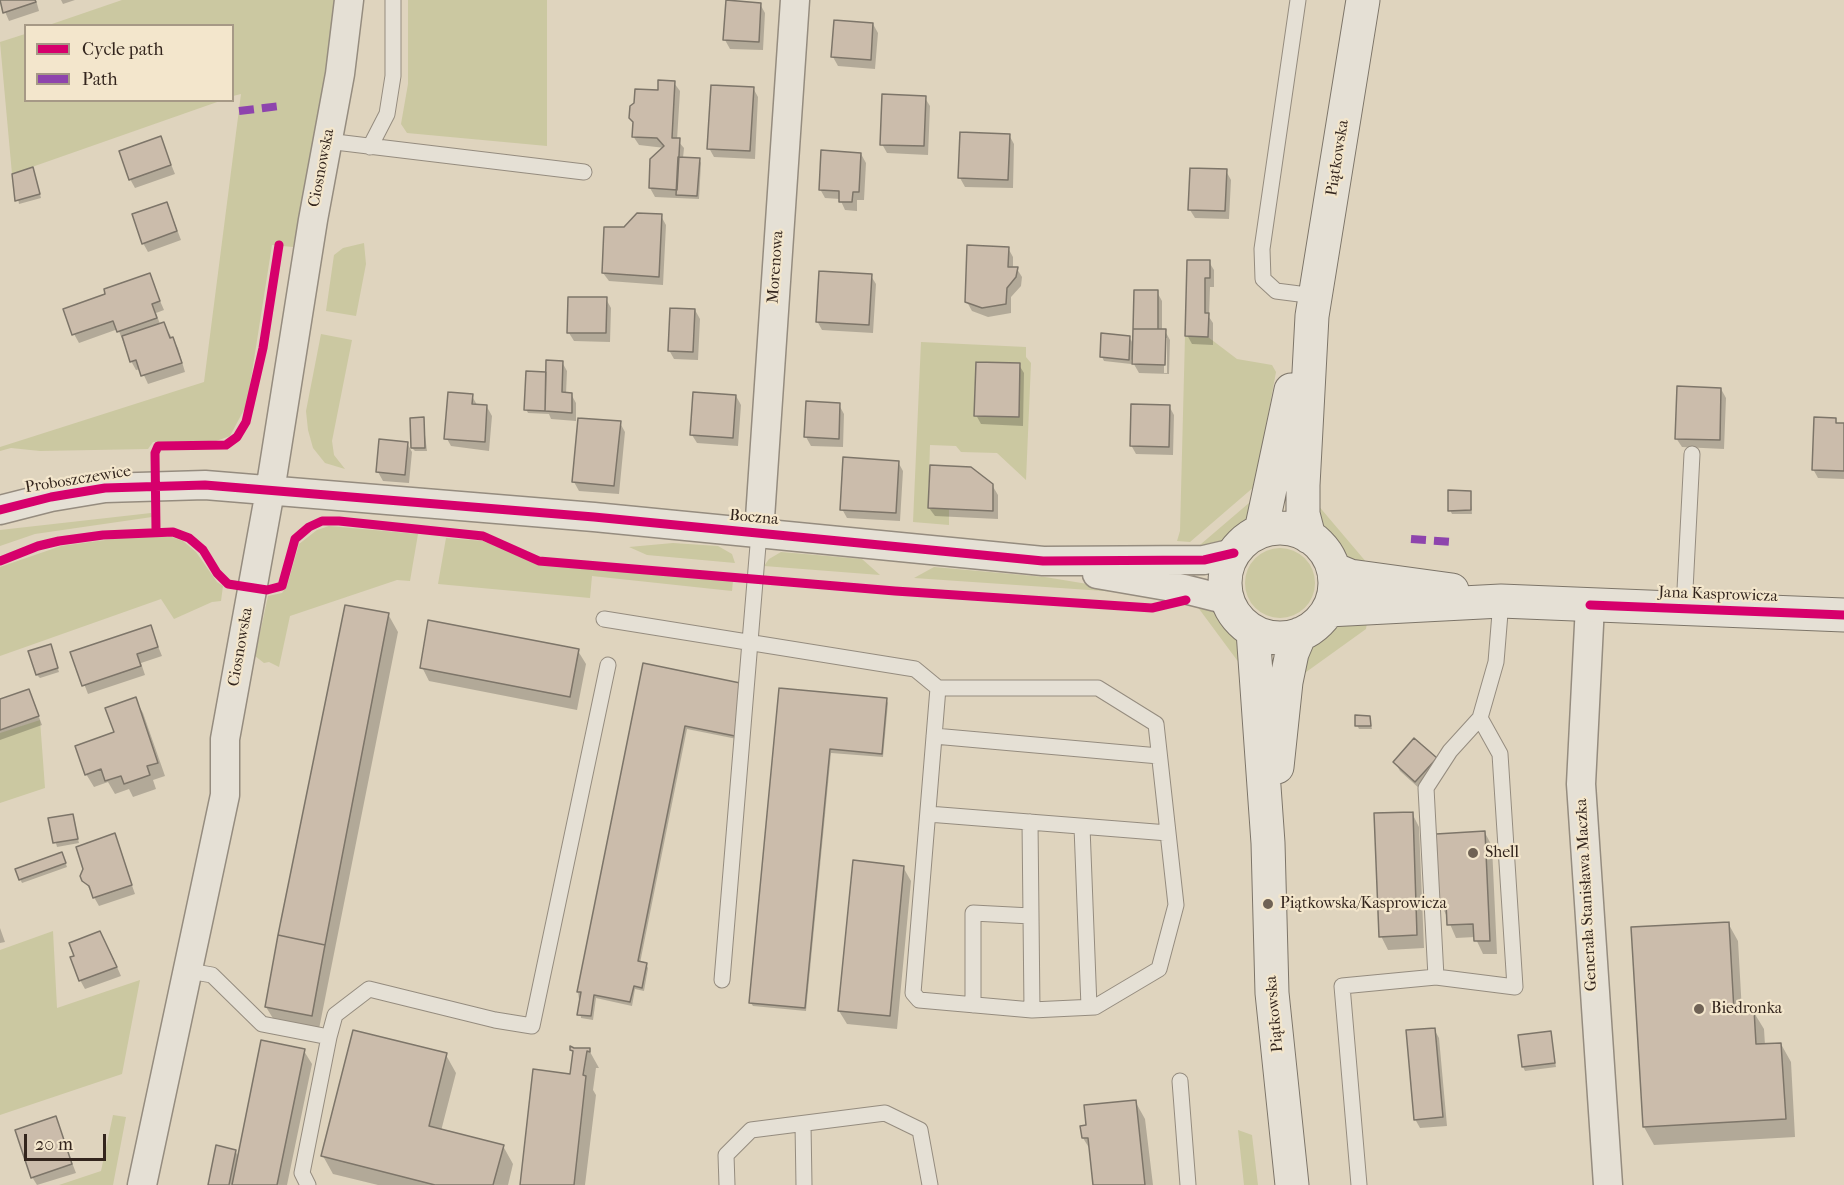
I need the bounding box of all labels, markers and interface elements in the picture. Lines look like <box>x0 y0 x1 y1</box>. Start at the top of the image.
legend <box>24 24 234 102</box>
text: Cycle path <box>82 39 163 60</box>
text: Path <box>82 69 118 90</box>
street label: Piątkowska <box>1323 119 1353 197</box>
street label: Ciosnowska <box>305 127 339 209</box>
street label: Morenowa <box>764 230 788 304</box>
street label: Proboszczewice <box>24 462 132 498</box>
street label: Boczna <box>729 506 779 530</box>
street label: Jana Kasprowicza <box>1658 583 1778 607</box>
street label: Ciosnowska <box>225 606 257 688</box>
street label: Generała Stanisława Maczka <box>1572 798 1602 992</box>
place label: Shell <box>1485 843 1519 863</box>
marker: Shell <box>1466 846 1480 860</box>
place label: Piątkowska/Kasprowicza <box>1280 894 1447 914</box>
marker: Piątkowska/Kasprowicza <box>1261 897 1275 911</box>
street label: Piątkowska <box>1262 975 1288 1053</box>
place label: Biedronka <box>1711 999 1782 1019</box>
marker: Biedronka <box>1692 1002 1706 1016</box>
scale bar <box>27 1122 110 1160</box>
text: 20 m <box>35 1134 73 1155</box>

